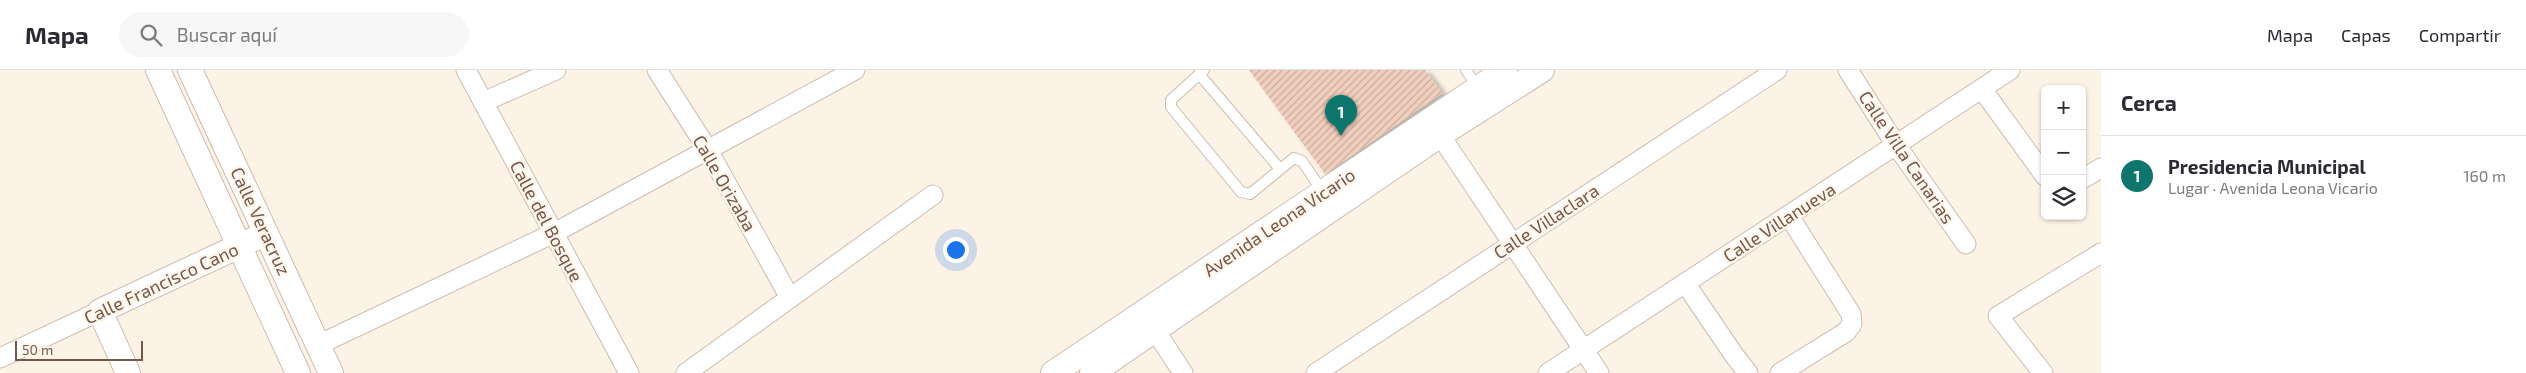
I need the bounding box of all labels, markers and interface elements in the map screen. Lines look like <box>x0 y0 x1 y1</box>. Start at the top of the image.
search box <box>119 12 469 57</box>
text: Mapa <box>25 20 89 49</box>
icon: search <box>137 21 165 49</box>
text: Buscar aquí <box>177 23 277 46</box>
text: Mapa <box>2267 24 2313 46</box>
text: Capas <box>2341 24 2391 46</box>
text: Compartir <box>2419 24 2501 46</box>
map controls <box>2041 85 2086 220</box>
button: + <box>2041 85 2086 130</box>
street label: Calle Villa Canarias <box>1854 86 1960 228</box>
text: Cerca <box>2121 90 2177 115</box>
pin: 1 <box>1325 95 1357 136</box>
button: − <box>2041 130 2086 175</box>
street label: Calle Orizaba <box>689 131 761 235</box>
text: Presidencia Municipal <box>2168 155 2366 178</box>
street label: Calle del Bosque <box>506 157 588 285</box>
street label: Avenida Leona Vicario <box>1199 163 1359 281</box>
street label: Calle Veracruz <box>226 164 296 278</box>
text: 1 <box>2134 166 2140 185</box>
text: 160 m <box>2463 166 2506 185</box>
button: layers <box>2041 175 2086 220</box>
street label: Calle Villanueva <box>1719 177 1839 267</box>
text: Lugar · Avenida Leona Vicario <box>2168 178 2378 197</box>
street label: Calle Villaclara <box>1489 179 1603 263</box>
your location <box>943 237 969 263</box>
street label: Calle Francisco Cano <box>80 238 242 328</box>
scale bar <box>15 338 142 361</box>
text: 50 m <box>22 341 53 358</box>

